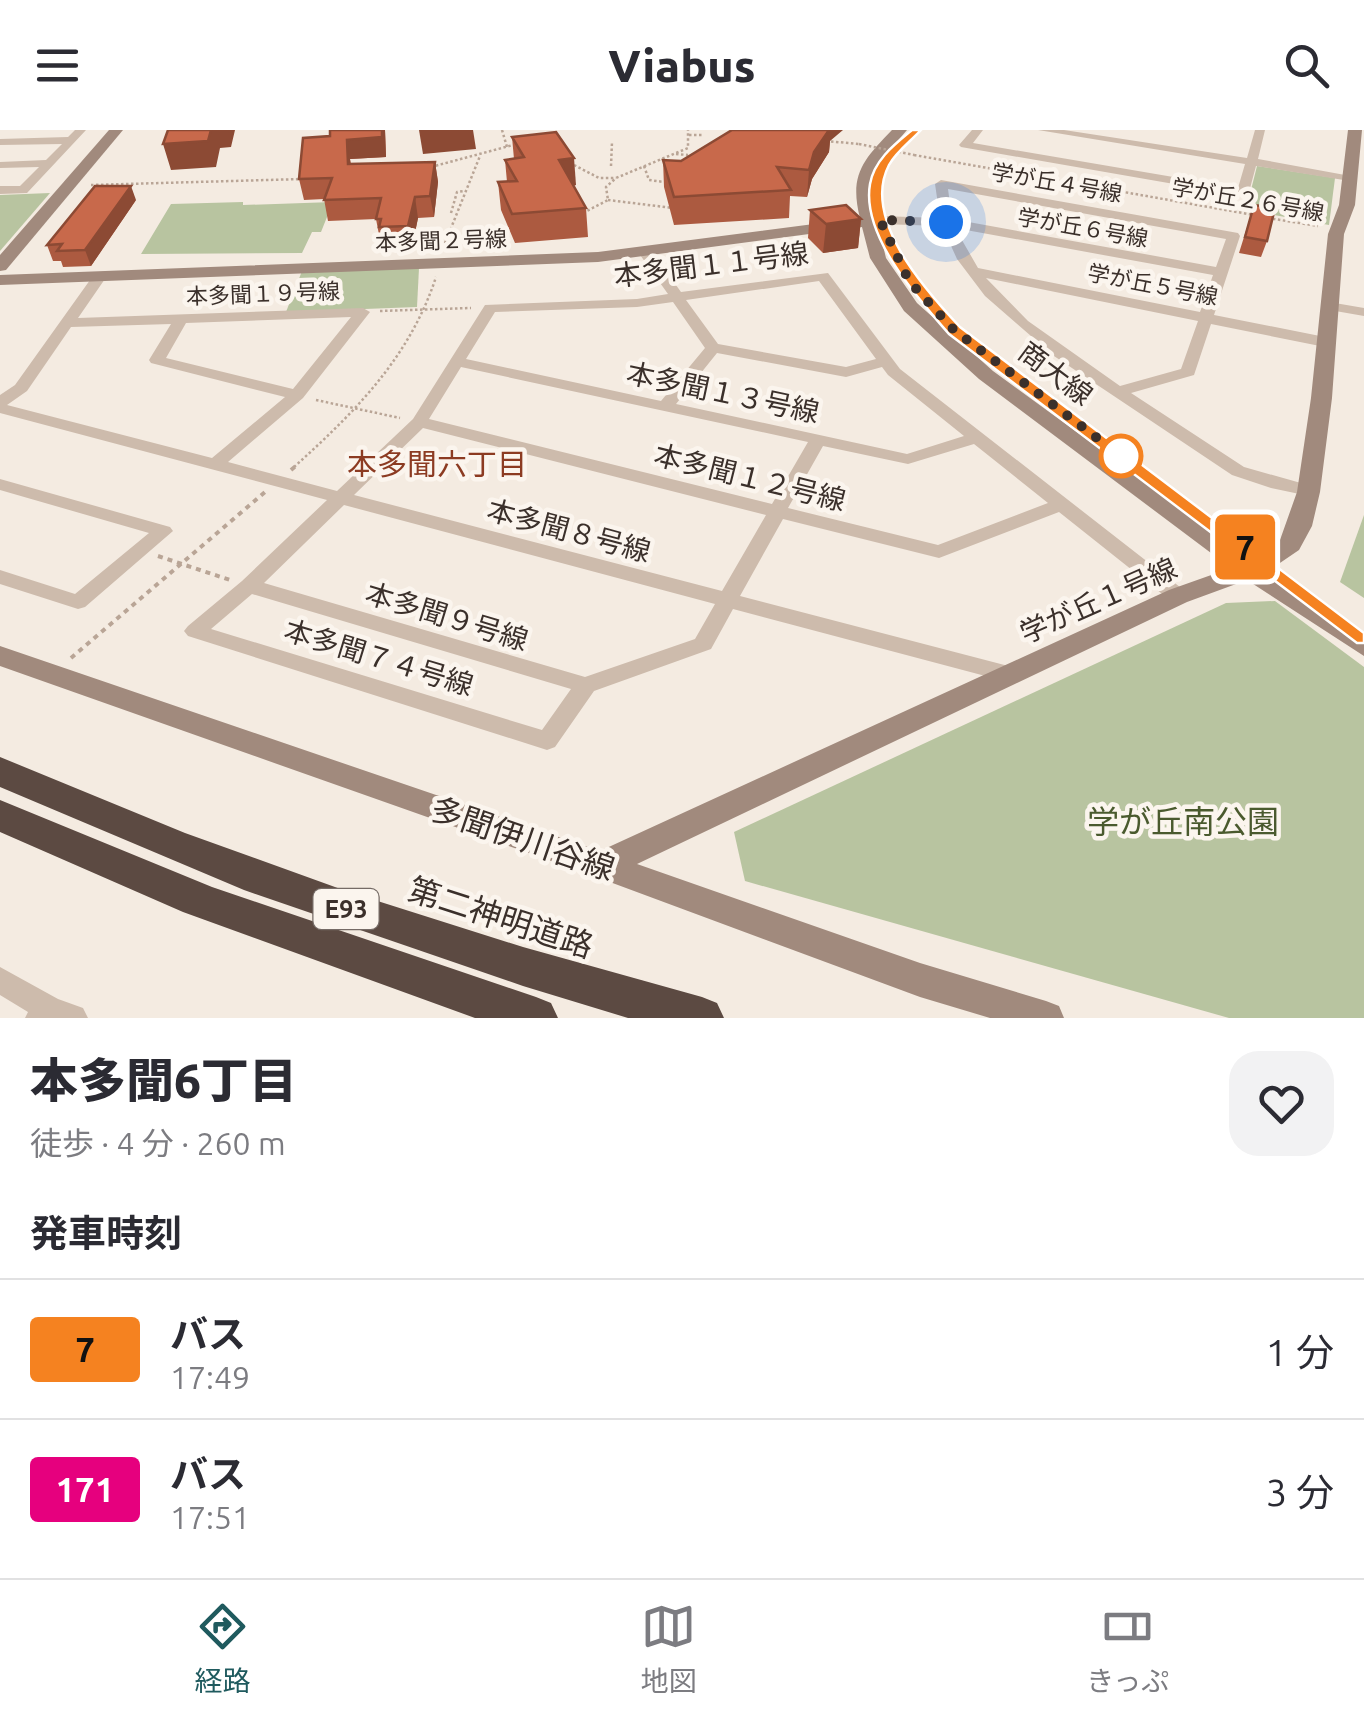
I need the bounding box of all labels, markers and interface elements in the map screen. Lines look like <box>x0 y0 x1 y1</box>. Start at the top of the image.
icon: menu <box>30 38 85 93</box>
icon: search <box>1279 38 1334 93</box>
text: Viabus <box>608 40 756 91</box>
street label: 学が丘４号線 <box>990 158 1124 206</box>
street label: 学が丘２６号線 <box>1170 173 1326 225</box>
your location <box>921 197 971 247</box>
street label: 学が丘６号線 <box>1016 203 1150 251</box>
street label: 本多聞２号線 <box>375 225 507 255</box>
street label: 本多聞１１号線 <box>612 237 810 291</box>
street label: 学が丘５号線 <box>1086 259 1220 309</box>
street label: 本多聞１９号線 <box>186 278 340 308</box>
street label: 商大線 <box>1013 335 1099 411</box>
street label: 本多聞１３号線 <box>624 356 822 428</box>
unlabelled marker <box>1100 435 1142 477</box>
street label: 本多聞１２号線 <box>651 438 849 516</box>
district label: 本多聞六丁目 <box>347 447 527 481</box>
street label: 本多聞８号線 <box>484 493 654 567</box>
line badge: 7 <box>1212 514 1278 580</box>
text: 7 <box>1235 527 1255 567</box>
street label: 学が丘１号線 <box>1015 552 1181 648</box>
street label: 本多聞９号線 <box>362 577 532 655</box>
street label: 本多聞７４号線 <box>281 614 477 700</box>
street label: 多聞伊川谷線 <box>426 790 620 886</box>
park label: 学が丘南公園 <box>1087 803 1279 839</box>
street label: 第二神明道路 <box>404 870 598 964</box>
road number: E93 <box>314 889 378 929</box>
button: heart <box>1229 1051 1334 1156</box>
text: 本多聞6丁目 <box>30 1053 297 1107</box>
text: 徒歩 · 4 分 · 260 m <box>30 1125 286 1161</box>
text: 発車時刻 <box>30 1212 182 1254</box>
text: バス <box>170 1313 246 1355</box>
text: 7 <box>75 1329 95 1369</box>
text: 1 分 <box>1266 1331 1334 1373</box>
text: 17:49 <box>170 1359 250 1395</box>
text: バス <box>170 1453 246 1495</box>
text: 171 <box>55 1469 115 1509</box>
text: 3 分 <box>1266 1471 1334 1513</box>
text: 17:51 <box>170 1499 250 1535</box>
tab: 経路 <box>195 1599 251 1699</box>
tab: 地図 <box>641 1599 697 1699</box>
tab: きっぷ <box>1086 1599 1169 1699</box>

